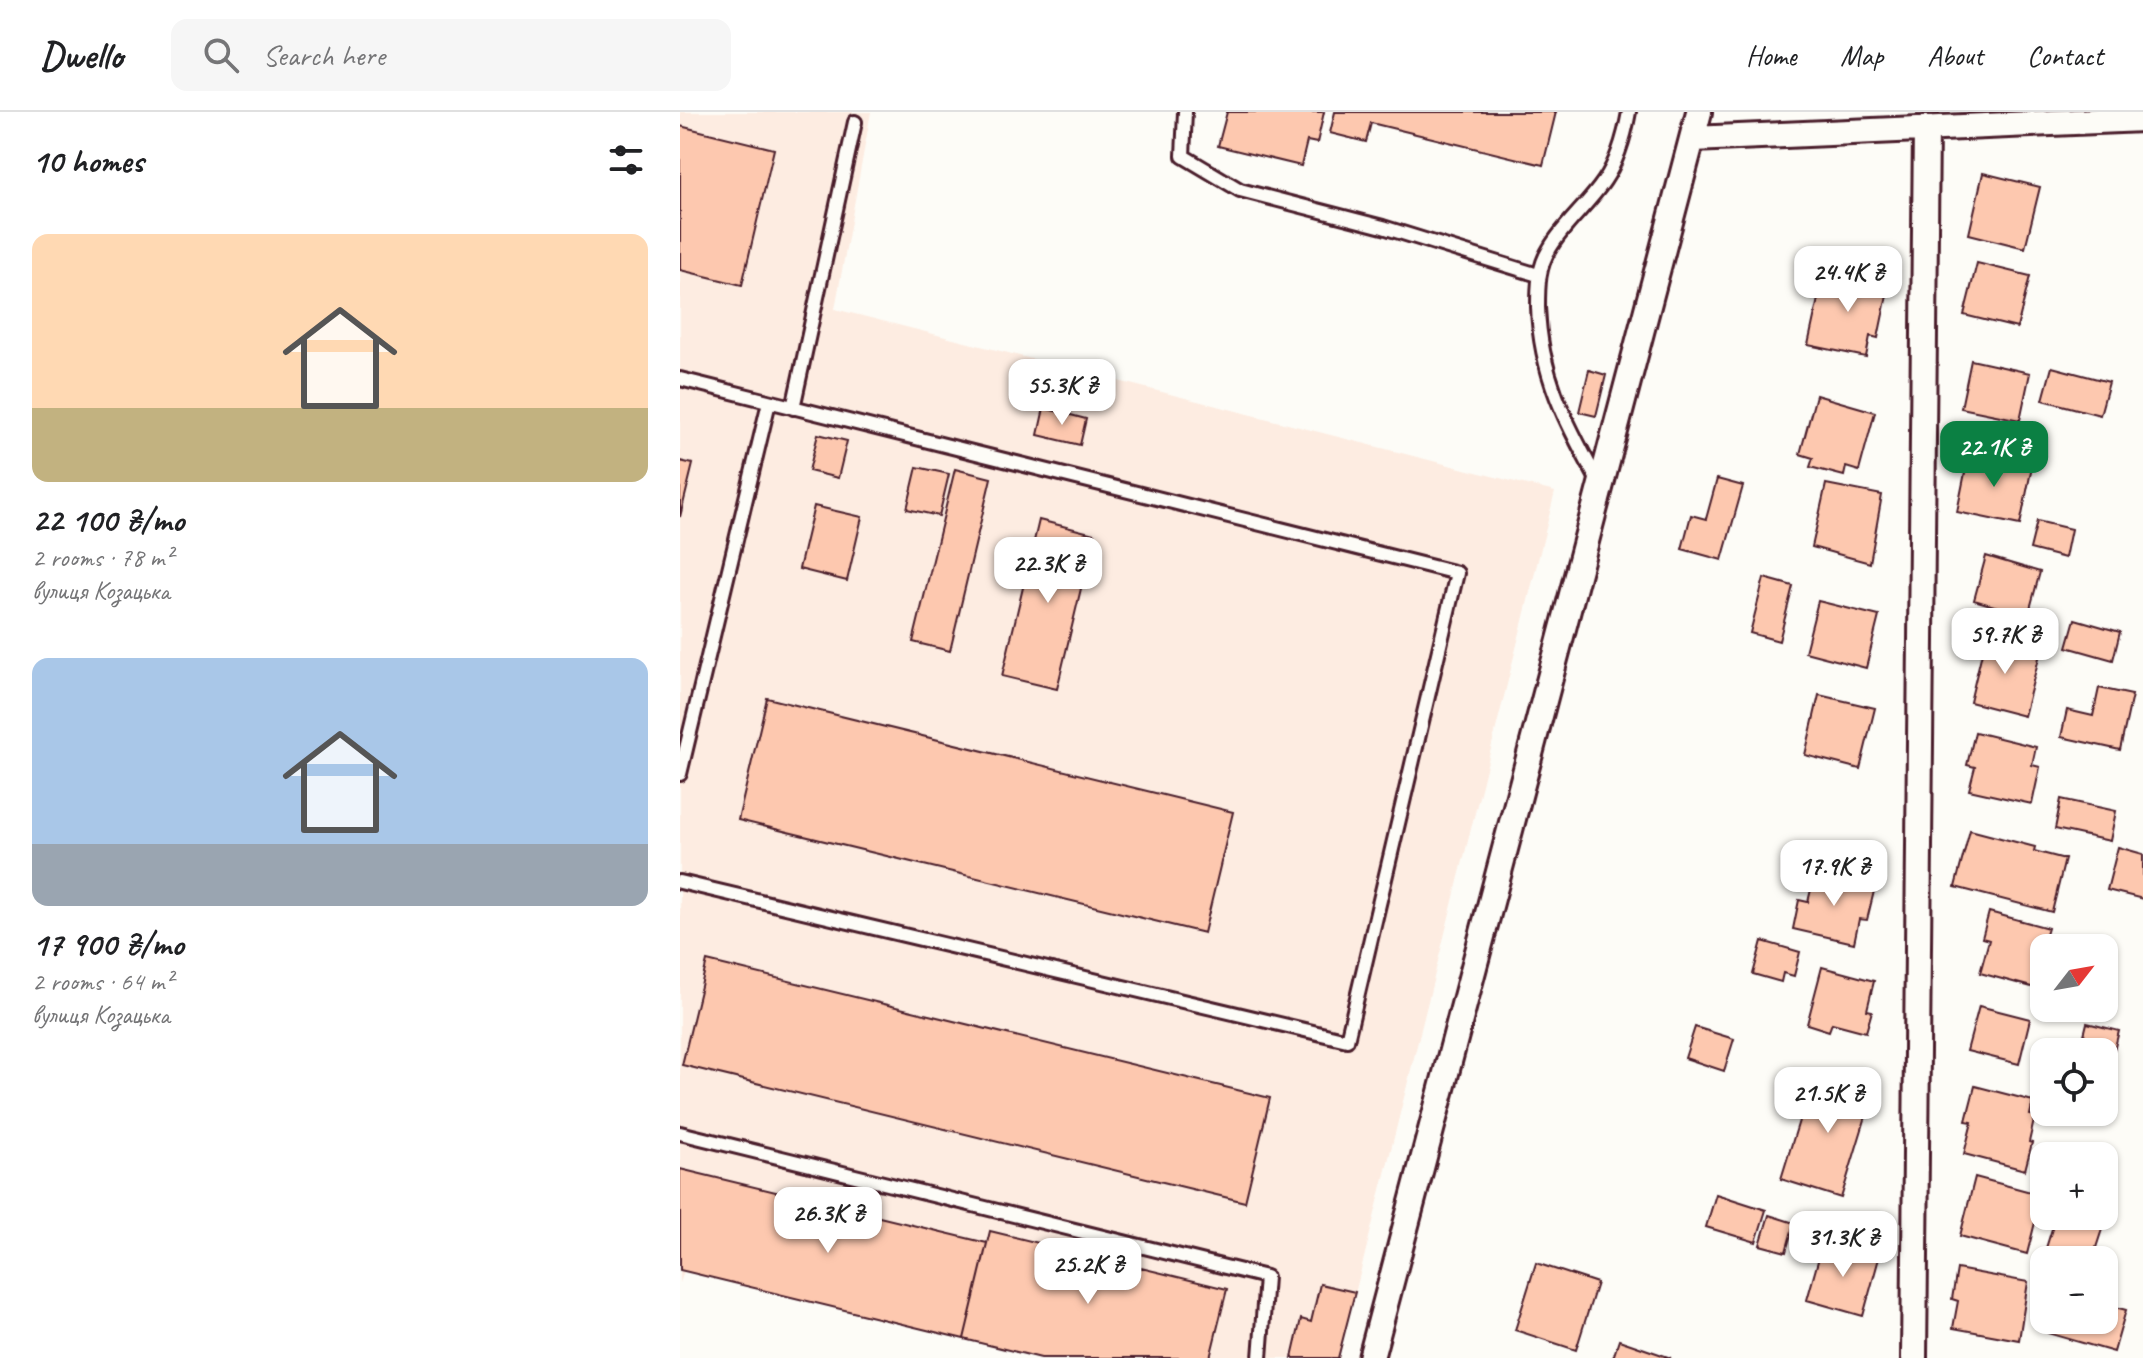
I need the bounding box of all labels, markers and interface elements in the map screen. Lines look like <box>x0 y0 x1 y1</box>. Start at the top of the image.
search box <box>171 19 731 91</box>
text: Dwello <box>40 32 123 79</box>
icon: search <box>199 33 243 77</box>
text: Search here <box>263 36 385 74</box>
text: Home <box>1746 38 1796 73</box>
text: Map <box>1840 38 1883 73</box>
text: About <box>1927 38 1983 73</box>
text: Contact <box>2027 38 2103 73</box>
icon: filters <box>604 138 648 182</box>
text: 10 homes <box>32 139 143 182</box>
pin: 24.4K ₴ <box>1774 246 1922 314</box>
text: 24.4K ₴ <box>1812 255 1884 288</box>
icon: home <box>268 286 412 430</box>
pin: 55.3K ₴ <box>988 359 1136 427</box>
text: 55.3K ₴ <box>1027 368 1097 401</box>
pin: 22.1K ₴ <box>1920 421 2068 489</box>
text: 22.1K ₴ <box>1958 430 2030 463</box>
text: 22 100 ₴/mo <box>32 498 184 541</box>
pin: 22.3K ₴ <box>974 537 1122 605</box>
text: 2 rooms · 78 m² <box>32 541 173 574</box>
text: 22.3K ₴ <box>1012 546 1084 579</box>
text: вулиця Козацька <box>32 574 170 607</box>
pin: 59.7K ₴ <box>1931 608 2079 676</box>
text: 59.7K ₴ <box>1970 617 2040 650</box>
icon: home <box>268 710 412 854</box>
pin: 17.9K ₴ <box>1760 840 1908 908</box>
text: 17.9K ₴ <box>1798 849 1870 882</box>
text: 17 900 ₴/mo <box>32 922 184 965</box>
north arrow <box>2030 934 2118 1022</box>
map controls <box>2030 934 2118 1334</box>
text: 2 rooms · 64 m² <box>32 965 173 998</box>
text: вулиця Козацька <box>32 998 170 1031</box>
button: locate <box>2030 1038 2118 1126</box>
pin: 21.5K ₴ <box>1754 1067 1902 1135</box>
text: 21.5K ₴ <box>1792 1076 1864 1109</box>
button: + <box>2030 1142 2118 1230</box>
pin: 26.3K ₴ <box>754 1187 902 1255</box>
text: 26.3K ₴ <box>792 1196 864 1229</box>
pin: 31.3K ₴ <box>1769 1211 1917 1279</box>
text: 31.3K ₴ <box>1807 1220 1879 1253</box>
pin: 25.2K ₴ <box>1014 1238 1162 1306</box>
button: − <box>2030 1246 2118 1334</box>
text: 25.2K ₴ <box>1052 1247 1124 1280</box>

